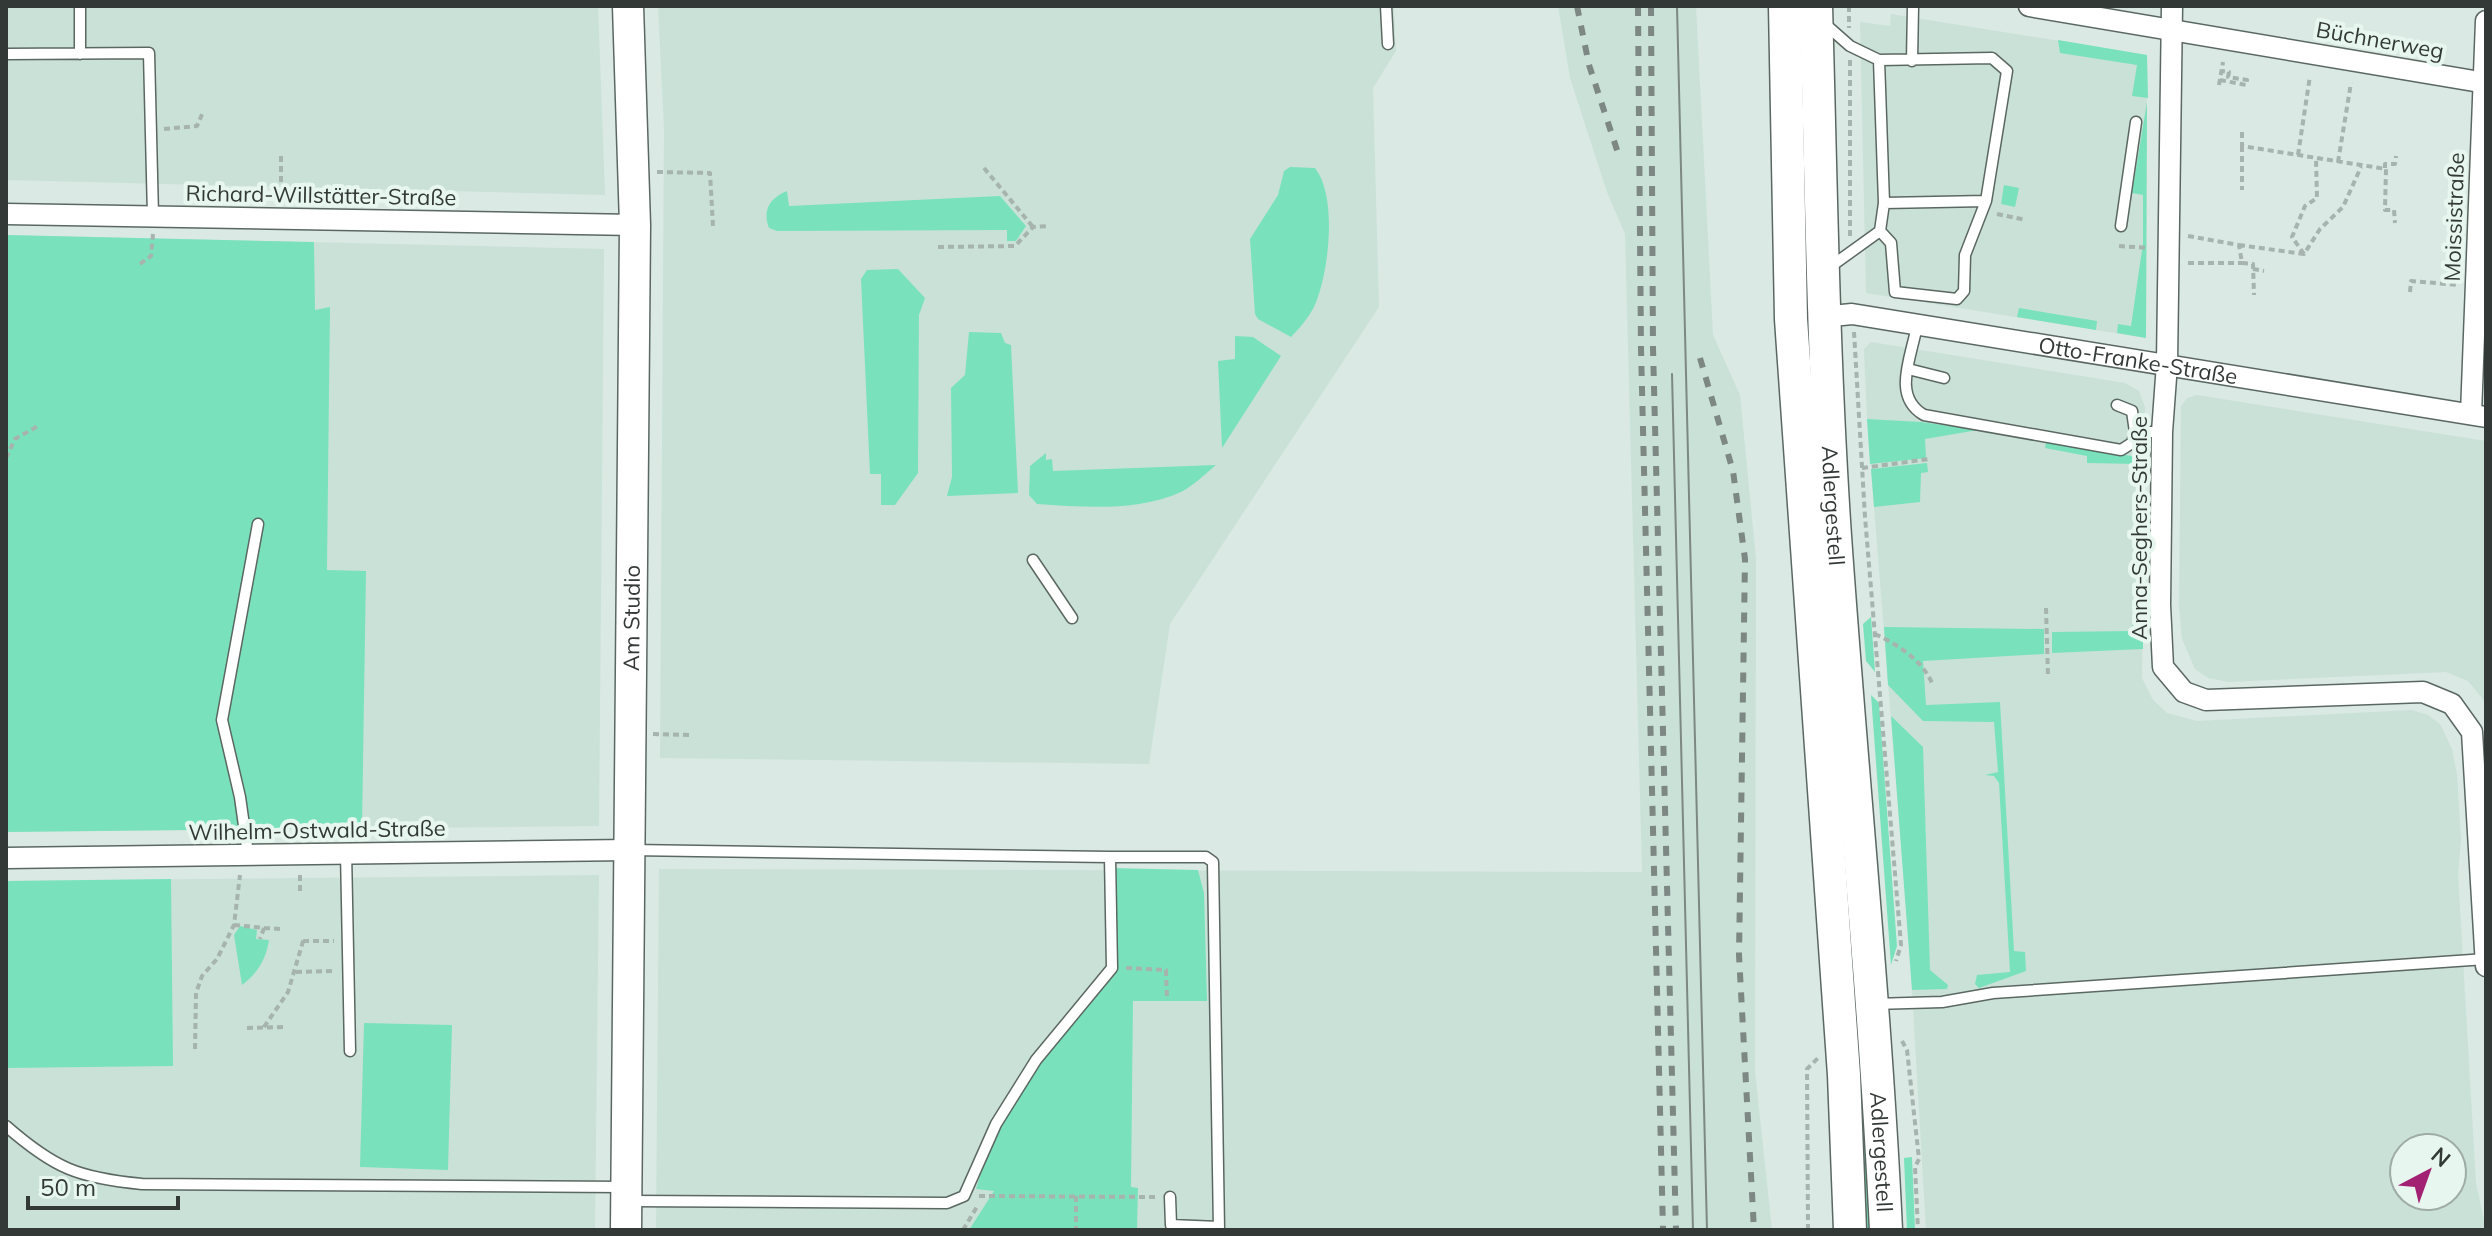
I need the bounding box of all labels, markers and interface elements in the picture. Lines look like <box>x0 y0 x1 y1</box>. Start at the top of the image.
street label: Büchnerweg <box>2314 15 2446 65</box>
street label: Moissistraße <box>2438 152 2470 282</box>
street label: Richard-Willstätter-Straße <box>186 179 456 211</box>
street label: Otto-Franke-Straße <box>2037 331 2240 390</box>
street label: Anna-Seghers-Straße <box>2125 416 2153 640</box>
street label: Adlergestell <box>1816 445 1851 567</box>
street label: Am Studio <box>617 565 646 671</box>
street label: Wilhelm-Ostwald-Straße <box>188 814 446 846</box>
street label: Adlergestell <box>1864 1091 1899 1213</box>
north arrow <box>2388 1132 2468 1212</box>
text: N <box>2426 1141 2457 1173</box>
scale bar <box>28 1160 178 1210</box>
text: 50 m <box>40 1172 96 1202</box>

